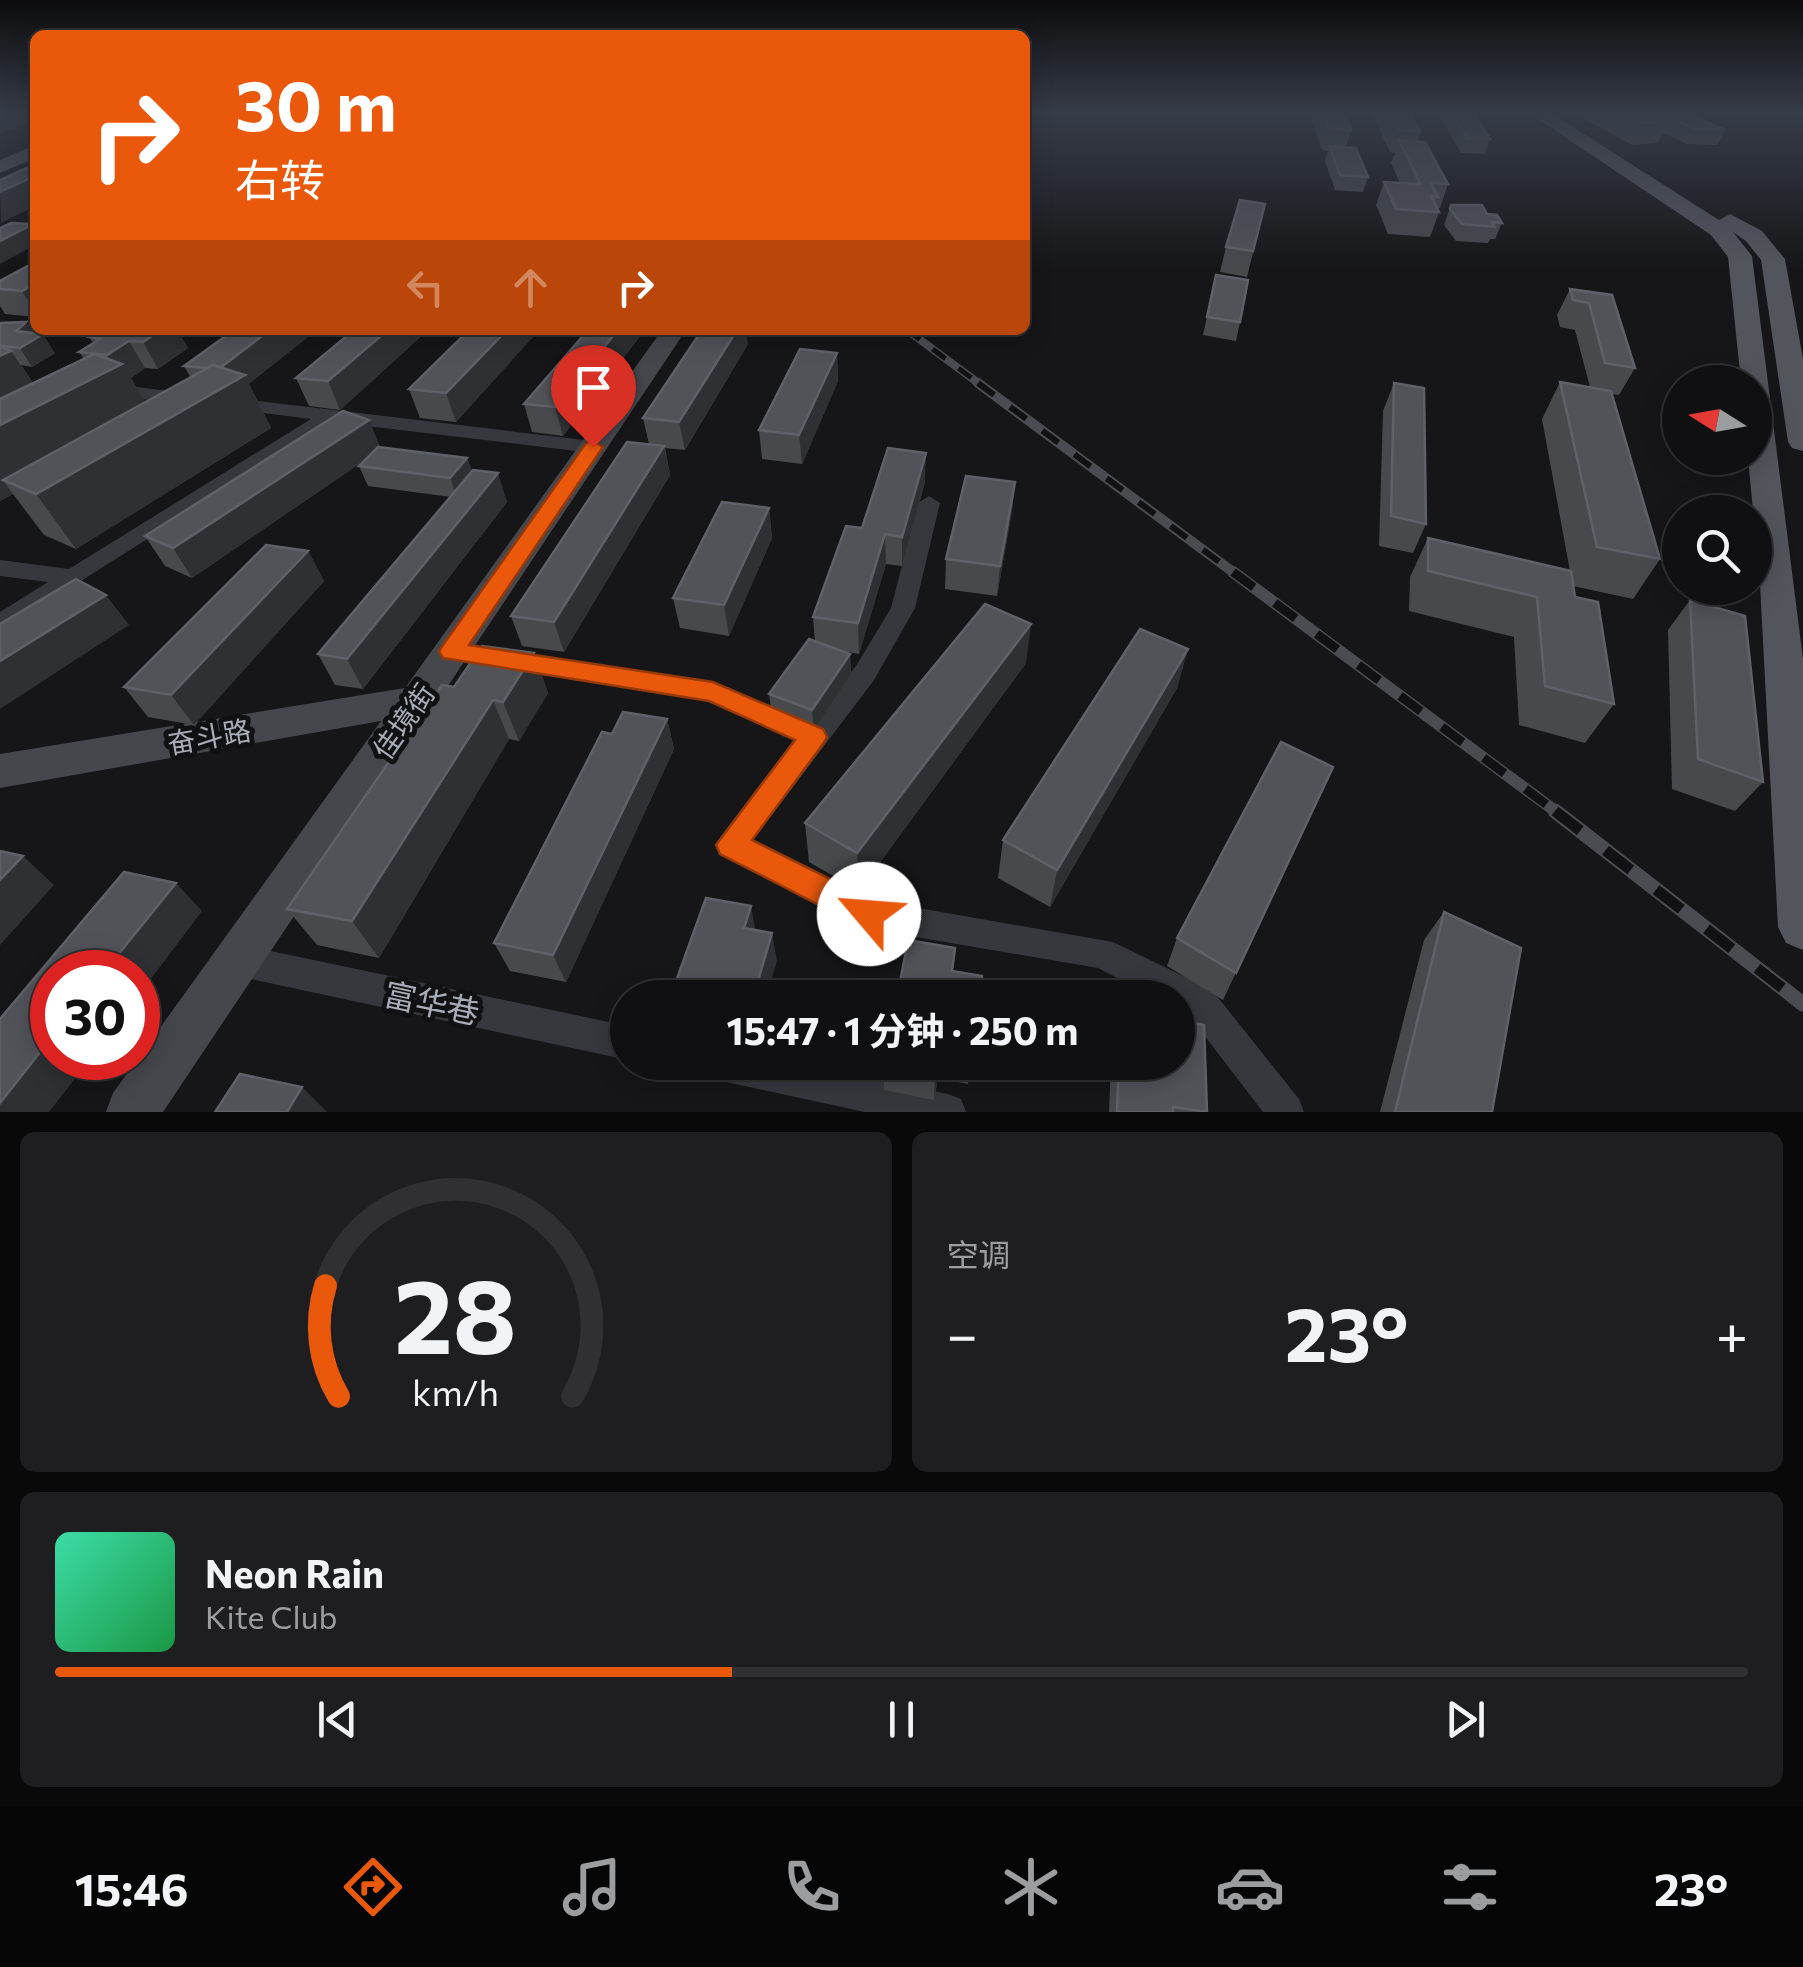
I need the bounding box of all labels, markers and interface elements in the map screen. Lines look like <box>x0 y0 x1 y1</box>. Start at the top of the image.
text: 30 m <box>235 60 397 145</box>
icon: right <box>70 70 200 200</box>
text: 右转 <box>235 151 325 206</box>
icon: left <box>398 260 453 315</box>
icon: ahead <box>503 260 558 315</box>
icon: right <box>608 260 663 315</box>
pin <box>551 345 636 448</box>
icon: arrive <box>566 360 621 415</box>
north arrow <box>1662 365 1772 475</box>
map controls <box>1662 365 1772 605</box>
button: search <box>1662 495 1772 605</box>
street label: 佳境街 <box>365 677 441 765</box>
street label: 奋斗路 <box>165 712 253 760</box>
position arrow <box>817 862 921 966</box>
speed limit sign: 30 <box>30 950 160 1080</box>
street label: 富华巷 <box>381 972 483 1032</box>
text: 15:47 · 1 分钟 · 250 m <box>727 1006 1078 1053</box>
text: 空调 <box>947 1234 1011 1274</box>
text: 28 <box>394 1248 517 1375</box>
text: 23° <box>1285 1286 1409 1377</box>
text: − <box>947 1299 978 1366</box>
text: + <box>1716 1299 1748 1366</box>
text: km/h <box>412 1370 499 1413</box>
text: Neon Rain <box>205 1549 384 1596</box>
text: Kite Club <box>205 1596 337 1636</box>
icon: previous <box>310 1692 365 1747</box>
icon: pause <box>874 1692 929 1747</box>
icon: next <box>1438 1692 1493 1747</box>
icon: directions <box>338 1852 408 1922</box>
icon: music <box>557 1852 627 1922</box>
icon: phone <box>777 1852 847 1922</box>
icon: climate <box>996 1852 1066 1922</box>
icon: car <box>1215 1852 1285 1922</box>
icon: filters <box>1435 1852 1505 1922</box>
text: 15:46 <box>75 1860 189 1915</box>
text: 23° <box>1654 1860 1728 1915</box>

